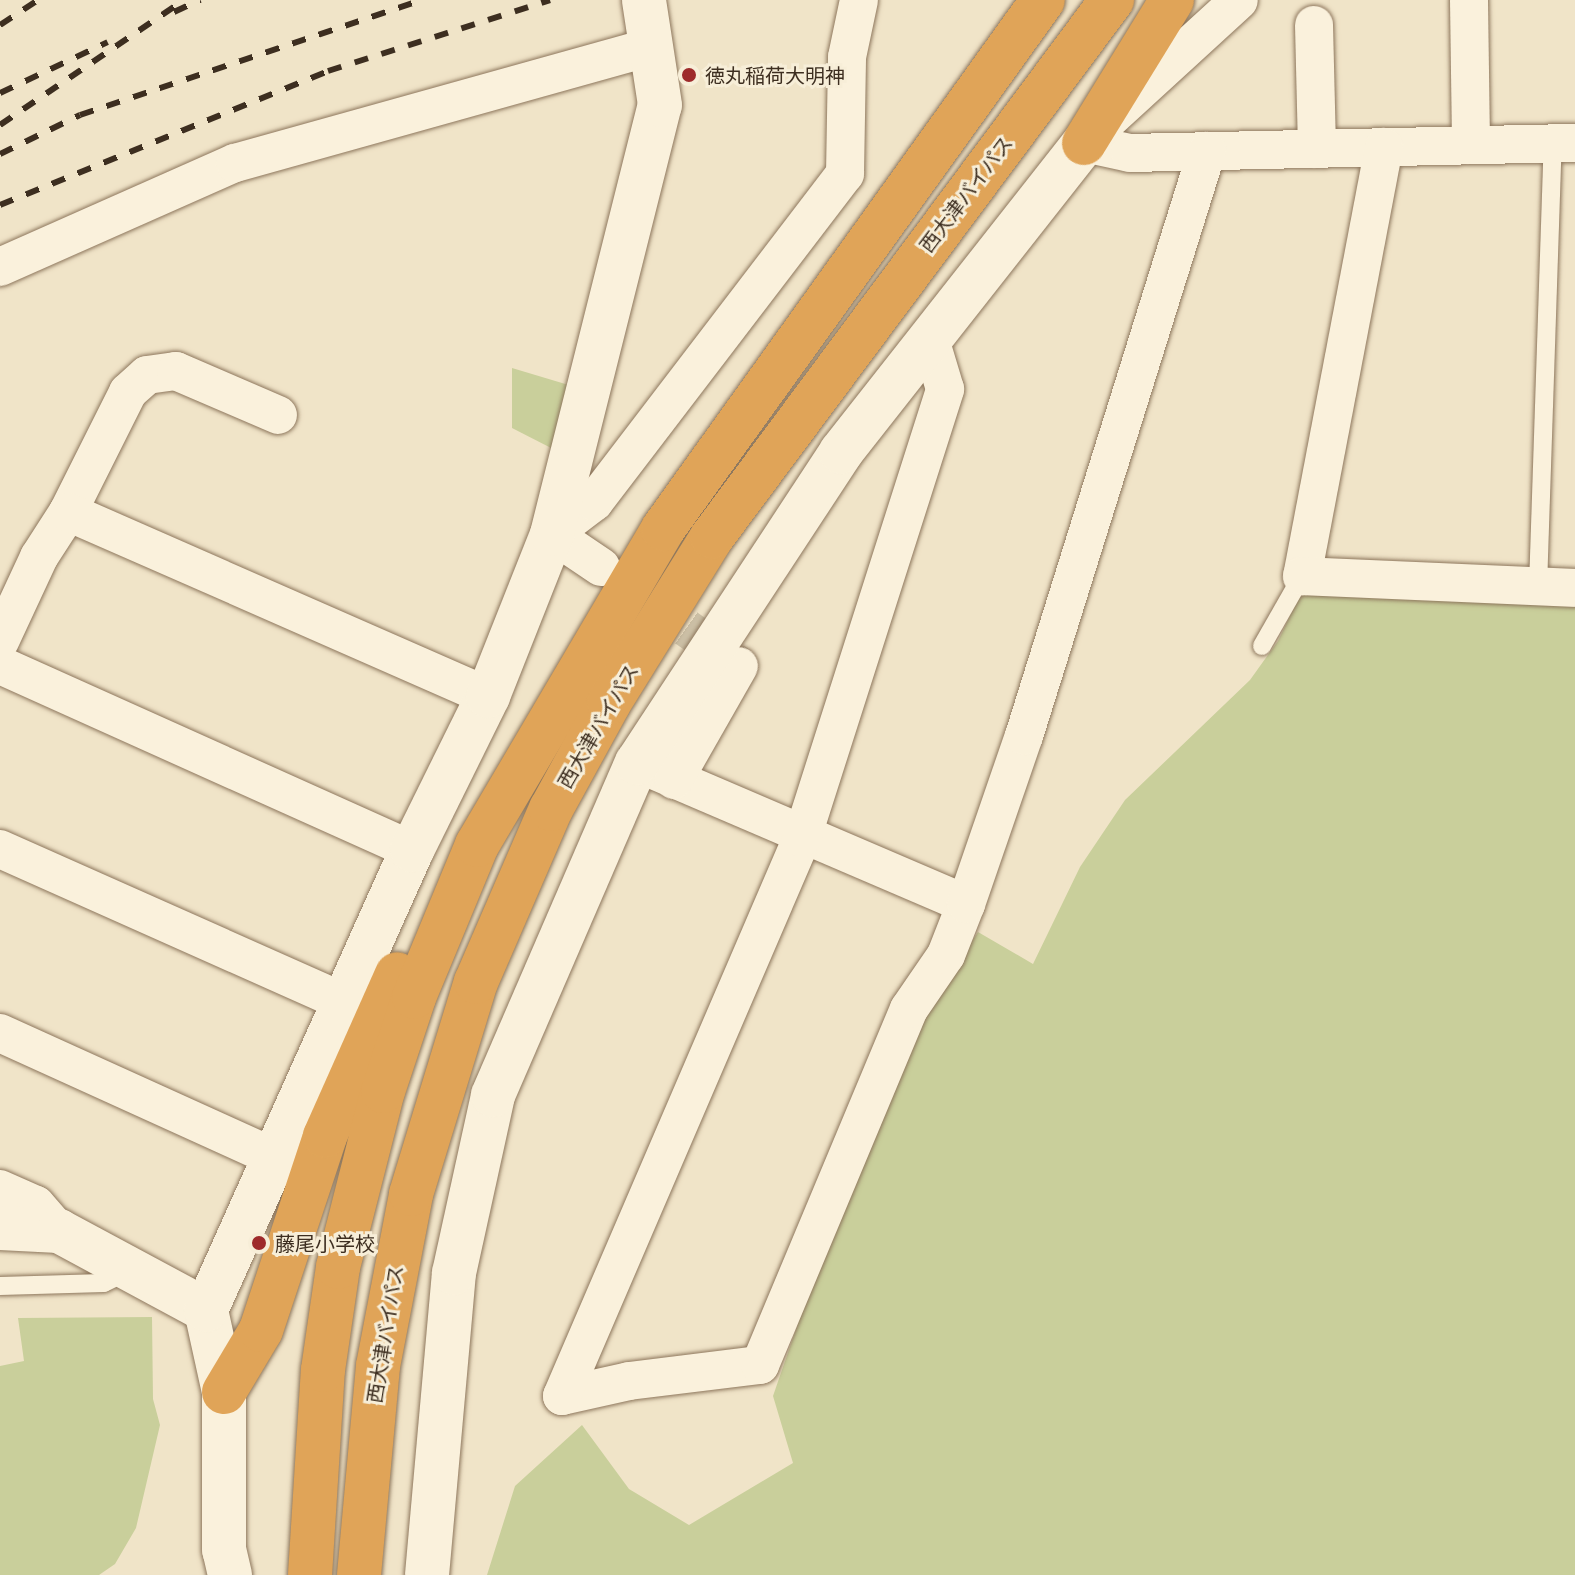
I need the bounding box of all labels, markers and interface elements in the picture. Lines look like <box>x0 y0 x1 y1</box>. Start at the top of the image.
place label: 徳丸稲荷大明神 <box>705 63 845 87</box>
marker: 徳丸稲荷大明神 <box>680 66 698 84</box>
street label: 西大津バイパス <box>914 131 1018 257</box>
street label: 西大津バイパス <box>553 659 643 793</box>
place label: 藤尾小学校 <box>275 1231 375 1255</box>
marker: 藤尾小学校 <box>250 1234 268 1252</box>
street label: 西大津バイパス <box>362 1263 408 1405</box>

